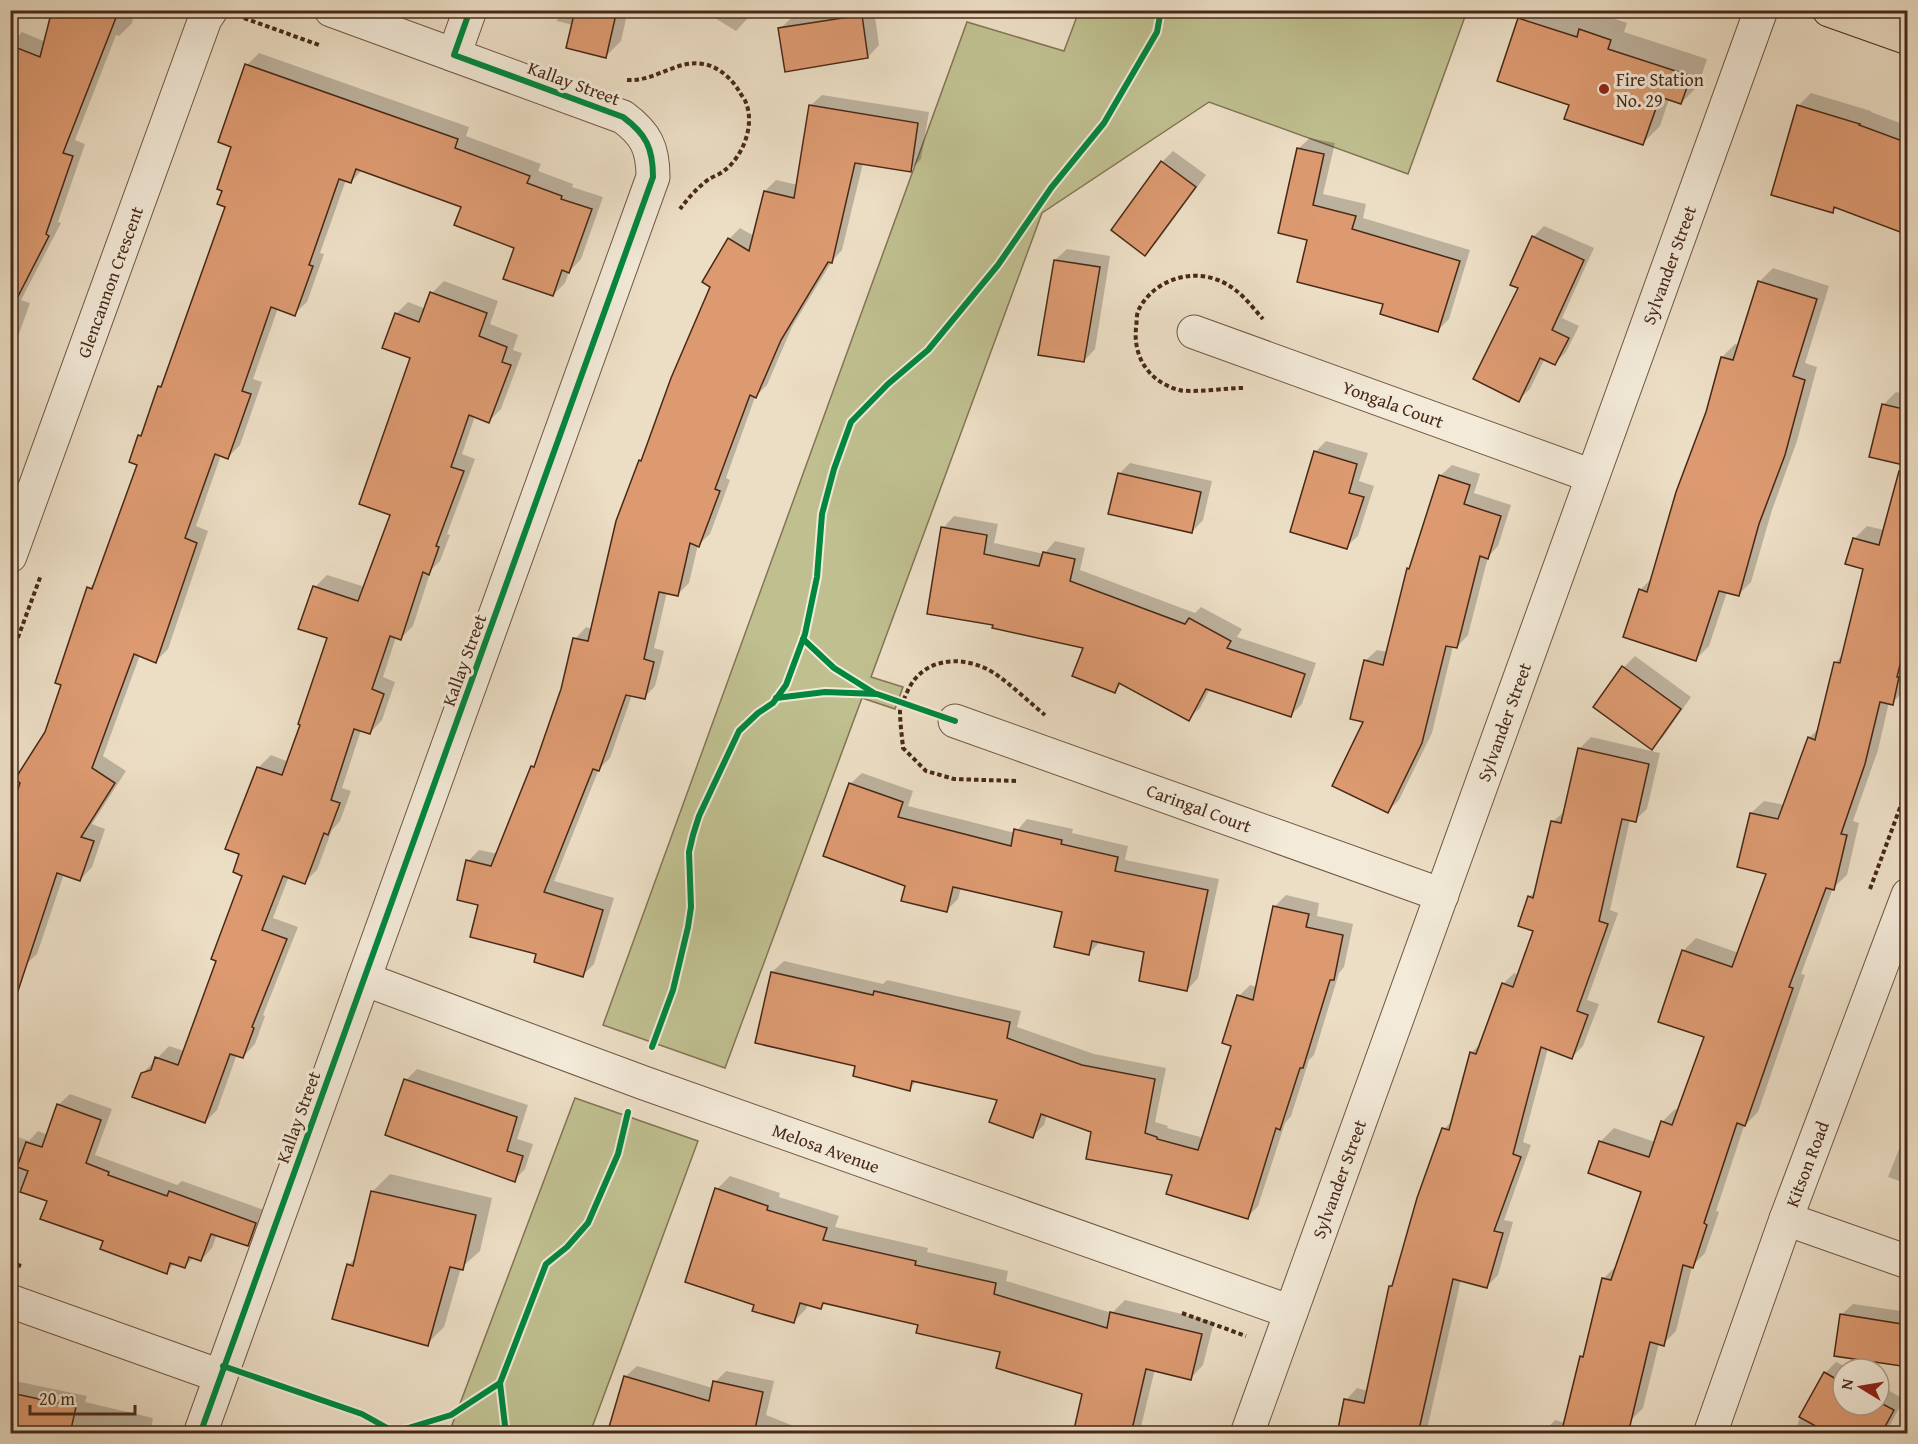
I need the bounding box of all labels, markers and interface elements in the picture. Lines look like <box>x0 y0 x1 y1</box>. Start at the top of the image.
street label: Kallay Street <box>524 54 624 112</box>
place label: Fire Station No. 29 <box>1616 66 1704 114</box>
marker: Fire Station No. 29 <box>1597 82 1611 96</box>
street label: Sylvander Street <box>1635 201 1703 328</box>
street label: Glencannon Crescent <box>70 202 150 362</box>
street label: Yongala Court <box>1338 373 1448 435</box>
street label: Kallay Street <box>435 610 493 710</box>
street label: Sylvander Street <box>1470 658 1538 785</box>
street label: Caringal Court <box>1143 777 1256 840</box>
street label: Kallay Street <box>269 1067 327 1167</box>
street label: Sylvander Street <box>1305 1115 1373 1242</box>
street label: Melosa Avenue <box>769 1116 883 1180</box>
street label: Kitson Road <box>1778 1117 1836 1211</box>
north arrow <box>1831 1357 1891 1417</box>
text: N <box>1833 1376 1859 1392</box>
scale bar <box>30 1378 135 1416</box>
text: 20 m <box>39 1385 75 1412</box>

